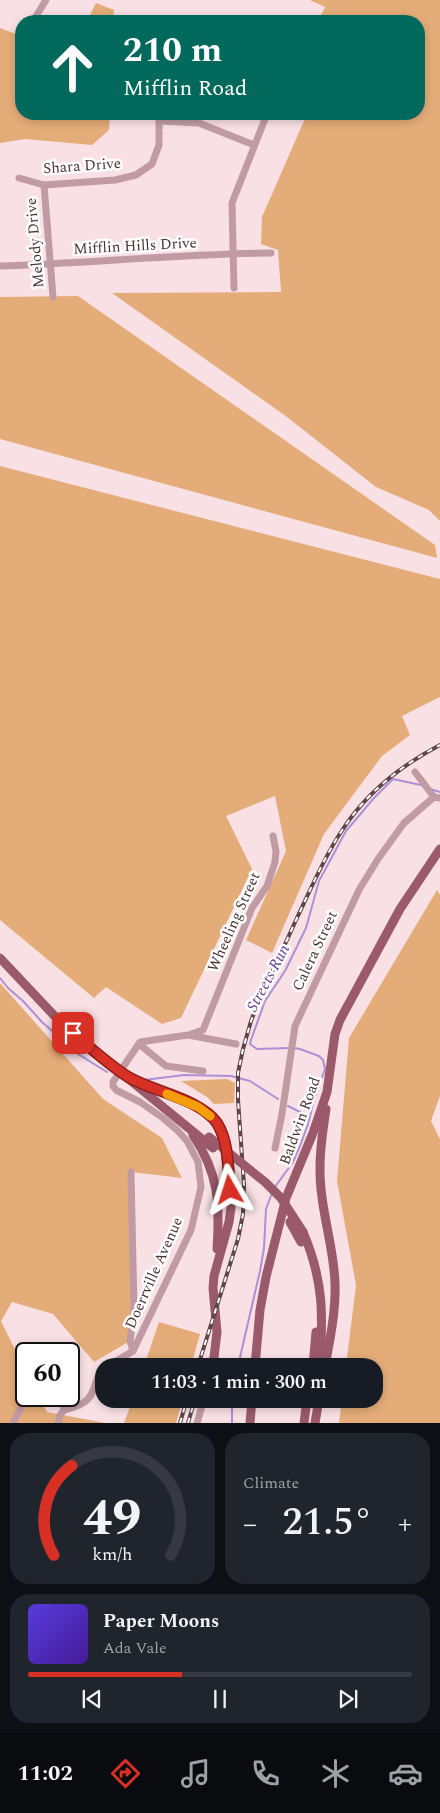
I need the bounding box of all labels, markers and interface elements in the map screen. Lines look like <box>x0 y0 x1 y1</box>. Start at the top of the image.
text: 210 m <box>123 24 222 77</box>
icon: ahead <box>40 35 105 100</box>
text: Mifflin Road <box>123 72 247 105</box>
street label: Shara Drive <box>42 152 122 180</box>
street label: Melody Drive <box>20 197 50 289</box>
street label: Mifflin Hills Drive <box>73 231 197 261</box>
street label: Wheeling Street <box>202 868 266 976</box>
street label: Calera Street <box>286 907 344 995</box>
water label: Streets Run <box>240 940 296 1016</box>
pin <box>52 1012 94 1054</box>
icon: arrive <box>59 1019 87 1047</box>
street label: Baldwin Road <box>273 1074 327 1168</box>
position arrow <box>203 1163 255 1215</box>
street label: Doerrville Avenue <box>119 1213 189 1333</box>
speed limit sign: 60 <box>15 1342 80 1407</box>
text: 11:03 · 1 min · 300 m <box>151 1368 327 1397</box>
text: Climate <box>243 1471 299 1495</box>
text: 49 <box>83 1479 142 1558</box>
text: 21.5° <box>282 1494 373 1552</box>
text: − <box>243 1503 257 1546</box>
text: + <box>398 1503 412 1546</box>
text: km/h <box>92 1541 133 1568</box>
text: Paper Moons <box>103 1607 219 1636</box>
text: Ada Vale <box>103 1636 167 1660</box>
icon: previous <box>78 1685 106 1713</box>
icon: pause <box>206 1685 234 1713</box>
icon: next <box>334 1685 362 1713</box>
icon: directions <box>108 1756 143 1791</box>
icon: music <box>178 1756 213 1791</box>
icon: phone <box>248 1756 283 1791</box>
icon: climate <box>318 1756 353 1791</box>
icon: car <box>388 1756 423 1791</box>
text: 11:02 <box>17 1757 73 1790</box>

